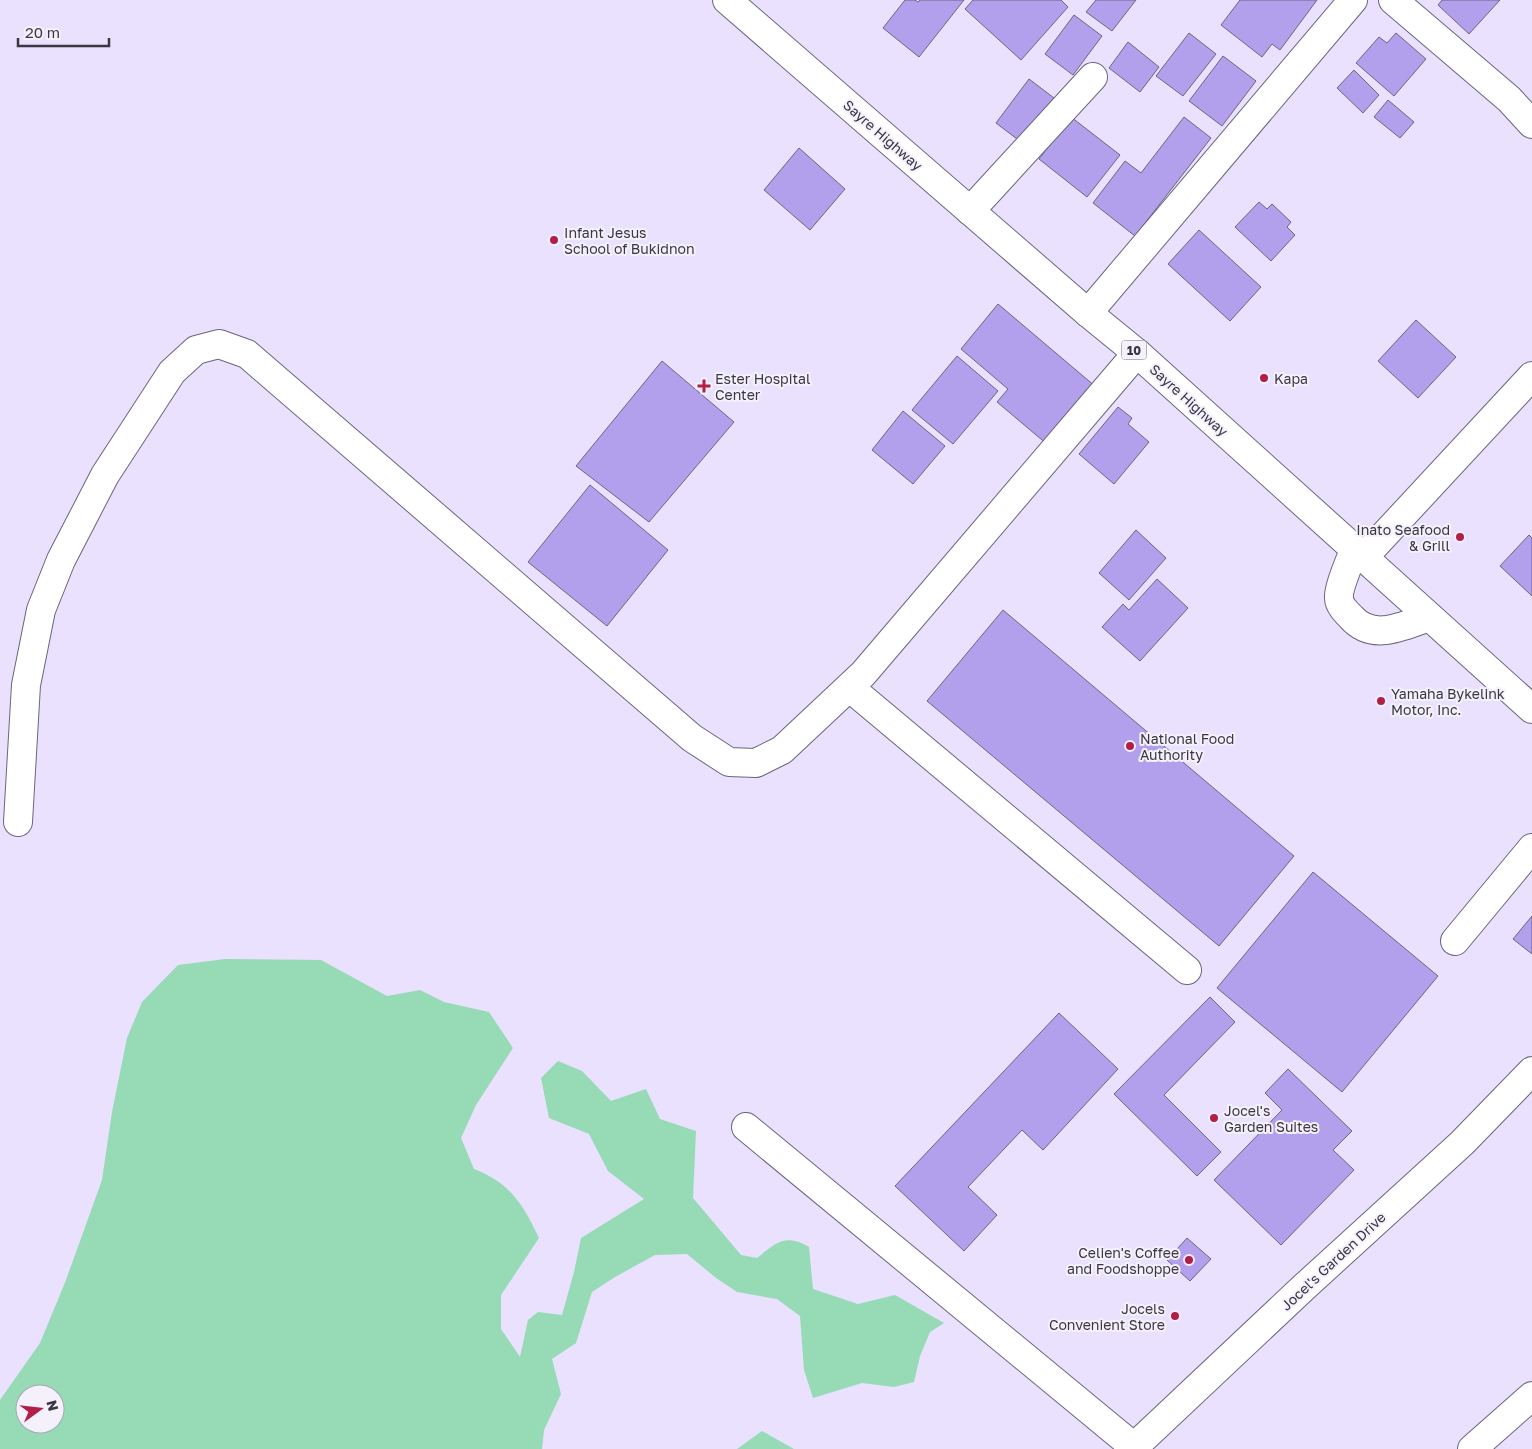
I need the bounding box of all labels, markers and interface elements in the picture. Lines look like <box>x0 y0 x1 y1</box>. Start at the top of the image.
scale bar <box>18 15 109 47</box>
text: 20 m <box>25 23 60 41</box>
street label: Sayre Highway <box>840 96 926 174</box>
place label: Infant Jesus School of Bukidnon <box>564 224 695 257</box>
marker: Infant Jesus School of Bukidnon <box>548 234 560 246</box>
road number: 10 <box>1122 340 1146 360</box>
street label: Sayre Highway <box>1146 360 1232 440</box>
place label: Ester Hospital Center <box>715 370 810 403</box>
place label: Kapa <box>1274 370 1308 387</box>
marker: Kapa <box>1258 372 1270 384</box>
marker: Ester Hospital Center <box>697 379 711 393</box>
place label: Inato Seafood & Grill <box>1356 521 1450 554</box>
marker: Inato Seafood & Grill <box>1454 531 1466 543</box>
place label: Yamaha Bykelink Motor, Inc. <box>1391 685 1505 718</box>
marker: Yamaha Bykelink Motor, Inc. <box>1375 695 1387 707</box>
place label: National Food Authority <box>1140 730 1234 763</box>
marker: National Food Authority <box>1124 740 1136 752</box>
place label: Jocel's Garden Suites <box>1224 1102 1318 1135</box>
marker: Jocel's Garden Suites <box>1208 1112 1220 1124</box>
street label: Jocel's Garden Drive <box>1277 1208 1389 1314</box>
place label: Celien's Coffee and Foodshoppe <box>1067 1244 1179 1277</box>
marker: Celien's Coffee and Foodshoppe <box>1183 1254 1195 1266</box>
place label: Jocels Convenient Store <box>1049 1300 1165 1333</box>
marker: Jocels Convenient Store <box>1169 1310 1181 1322</box>
north arrow <box>15 1384 65 1434</box>
text: N <box>43 1398 63 1413</box>

